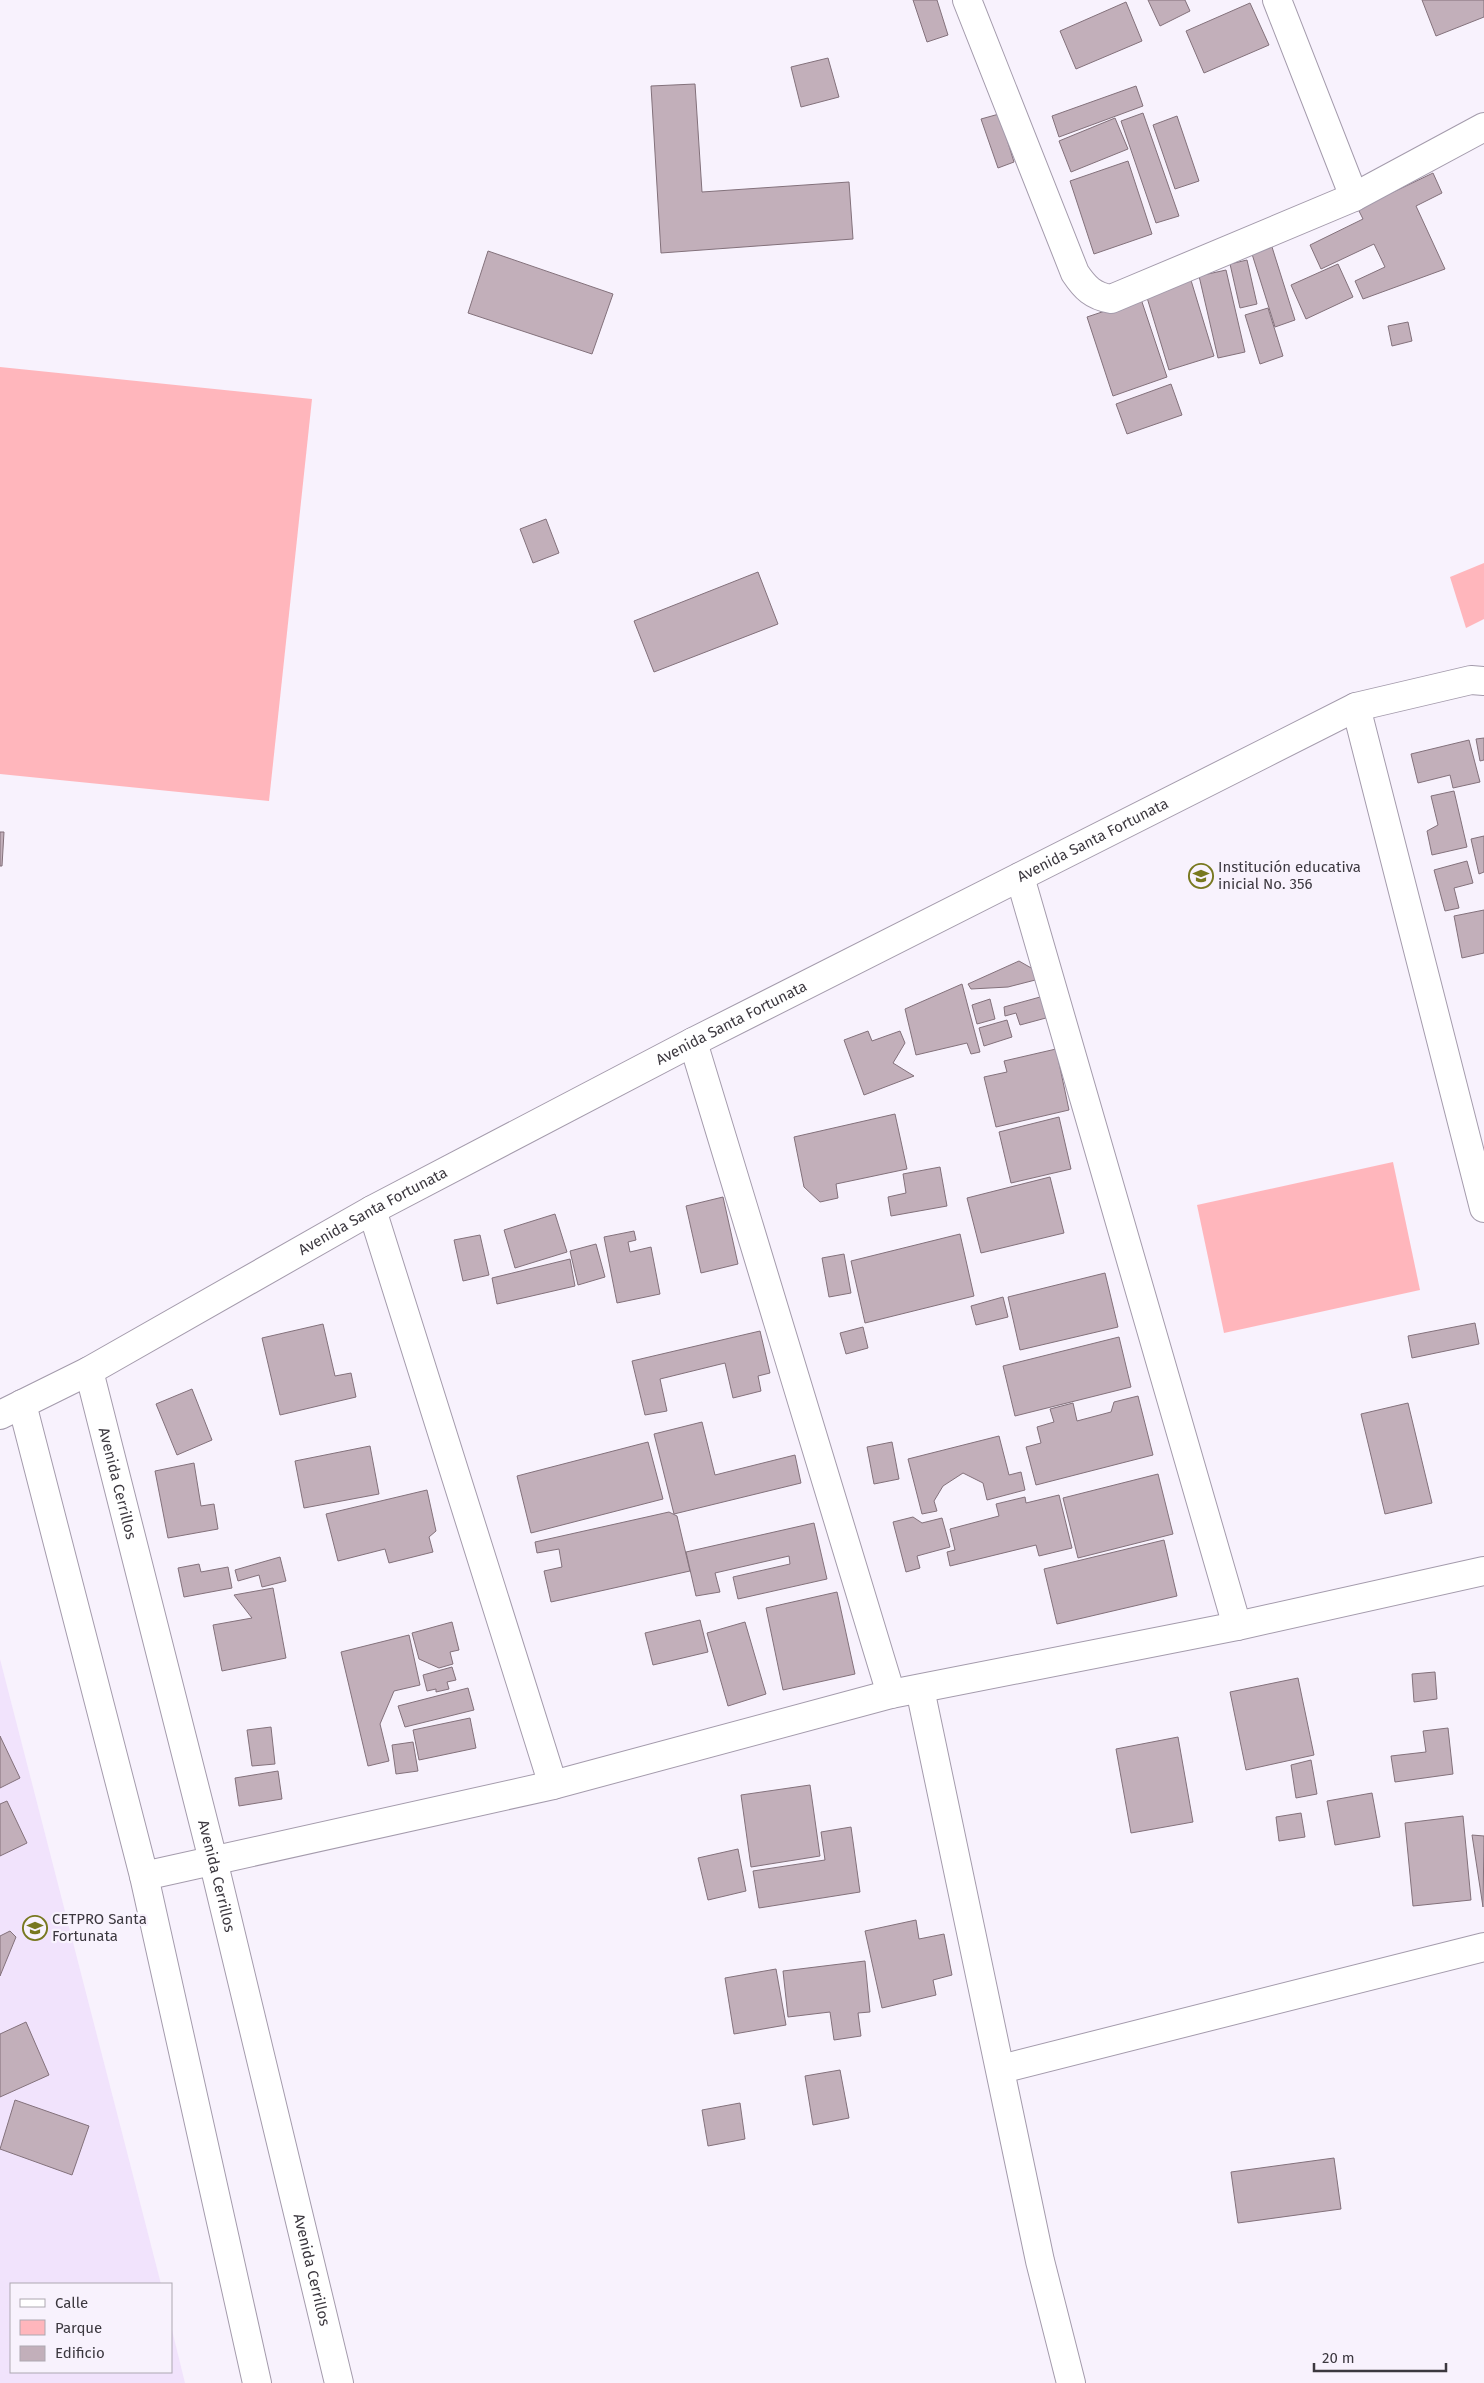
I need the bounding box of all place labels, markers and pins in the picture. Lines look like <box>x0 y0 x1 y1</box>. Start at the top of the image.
place label: Institución educativa inicial No. 356 <box>1218 858 1361 893</box>
school or university icon: Institución educativa inicial No. 356 <box>1188 863 1214 889</box>
place label: CETPRO Santa Fortunata <box>52 1910 147 1945</box>
school or university icon: CETPRO Santa Fortunata <box>22 1915 48 1941</box>

